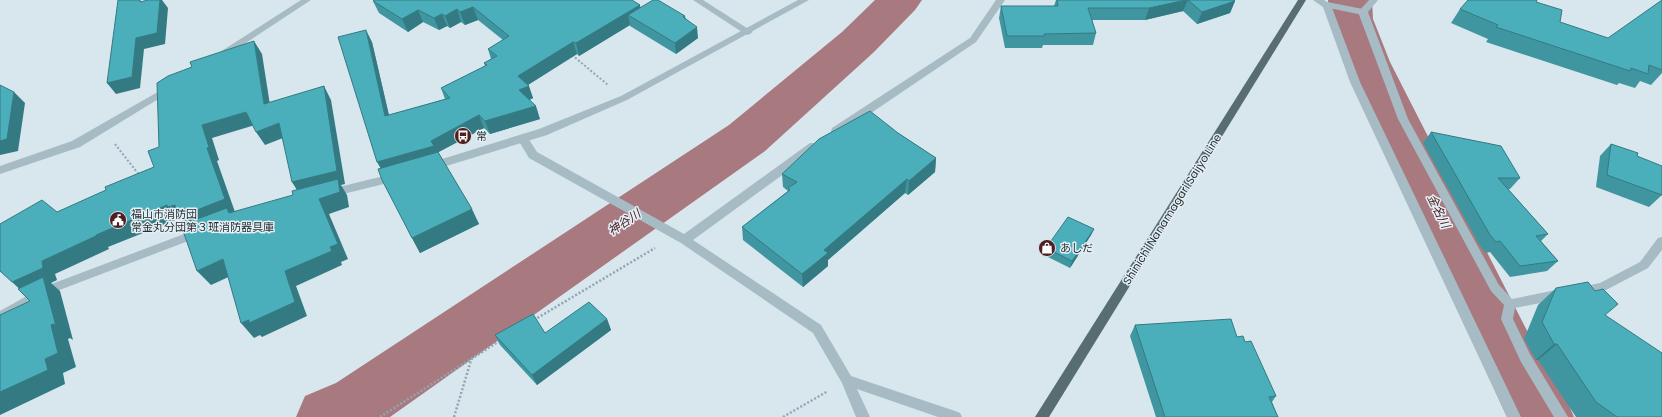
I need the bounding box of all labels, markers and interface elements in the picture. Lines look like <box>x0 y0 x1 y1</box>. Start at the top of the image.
bus stop icon: 常 <box>453 126 473 146</box>
place label: 常 <box>476 128 487 144</box>
street label: Shinichi Nanamagari Saijyo Line <box>1119 130 1225 288</box>
water label: 金名川 <box>1423 191 1455 233</box>
water label: 神谷川 <box>604 204 645 239</box>
place label: 福山市消防団 常金丸分団第３班消防器具庫 <box>131 206 274 235</box>
public building icon: 福山市消防団 常金丸分団第３班消防器具庫 <box>108 210 128 230</box>
shop icon: あしだ <box>1037 238 1057 258</box>
place label: あしだ <box>1060 240 1093 256</box>

